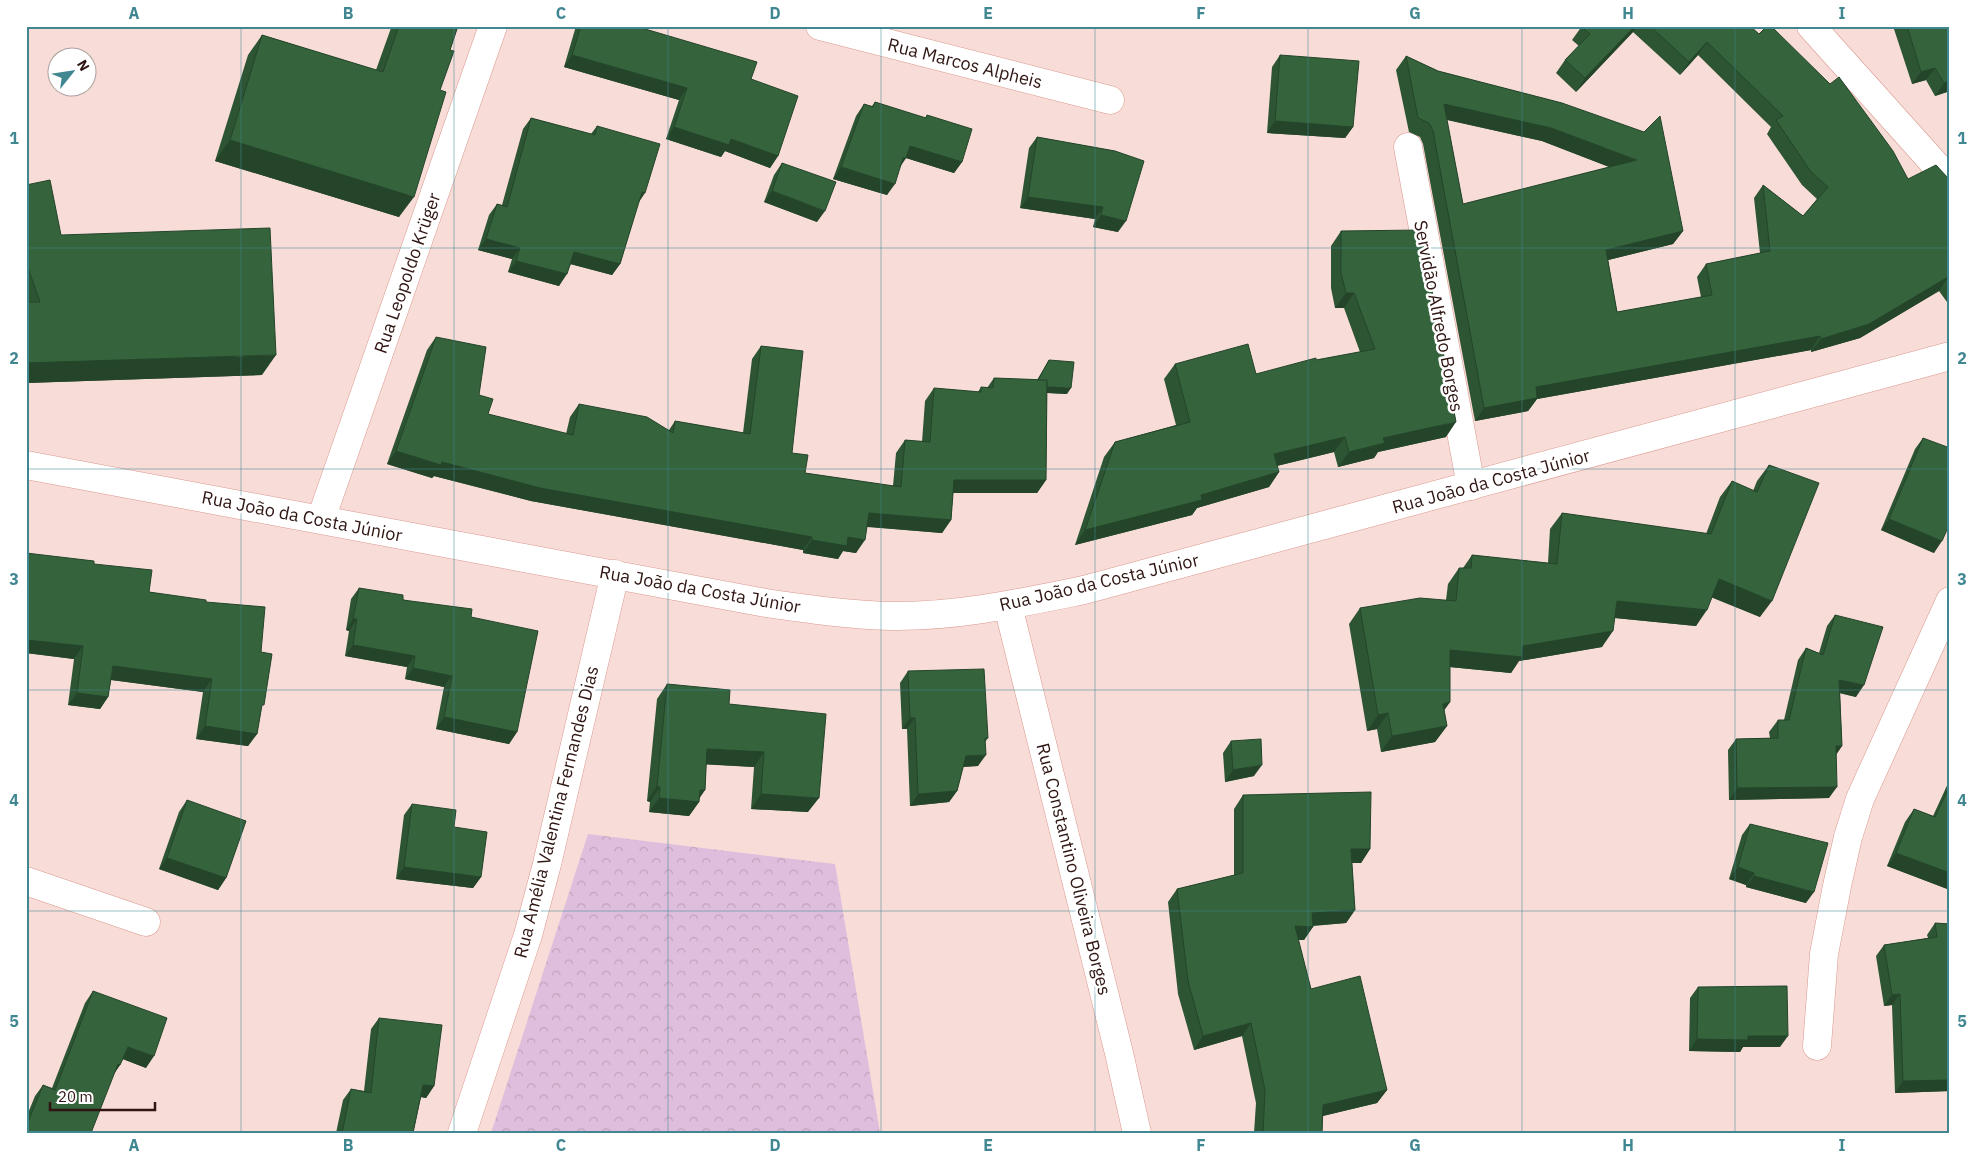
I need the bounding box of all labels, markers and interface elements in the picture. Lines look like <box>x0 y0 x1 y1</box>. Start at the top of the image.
text: A <box>129 3 140 23</box>
text: B <box>343 3 354 23</box>
text: C <box>556 3 566 23</box>
text: D <box>769 3 781 23</box>
text: E <box>983 3 993 23</box>
text: F <box>1196 3 1206 23</box>
text: G <box>1409 3 1421 23</box>
text: H <box>1622 3 1634 23</box>
text: I <box>1839 3 1846 23</box>
street label: Rua Marcos Alpheis <box>885 33 1045 93</box>
north arrow <box>48 48 98 98</box>
text: N <box>73 57 94 74</box>
text: 1 <box>9 128 19 148</box>
text: 1 <box>1957 128 1967 148</box>
street label: Rua Leopoldo Krüger <box>369 189 445 356</box>
street label: Servidão Alfredo Borges <box>1409 218 1469 414</box>
text: 2 <box>9 348 19 368</box>
text: 2 <box>1957 348 1967 368</box>
street label: Rua João da Costa Júnior <box>1389 443 1593 519</box>
street label: Rua João da Costa Júnior <box>200 485 405 547</box>
street label: Rua João da Costa Júnior <box>997 548 1201 616</box>
street label: Rua João da Costa Júnior <box>598 560 803 618</box>
text: 3 <box>9 569 19 589</box>
text: 3 <box>1957 569 1967 589</box>
street label: Rua Amélia Valentina Fernandes Dias <box>509 663 603 961</box>
street label: Rua Constantino Oliveira Borges <box>1032 741 1116 997</box>
text: 4 <box>9 790 19 810</box>
text: 4 <box>1957 790 1967 810</box>
text: 5 <box>9 1011 19 1031</box>
text: 5 <box>1957 1011 1967 1031</box>
scale bar <box>50 1079 155 1111</box>
text: 20 m <box>58 1087 93 1106</box>
text: A <box>129 1135 140 1155</box>
text: B <box>343 1135 354 1155</box>
text: C <box>556 1135 566 1155</box>
text: D <box>769 1135 781 1155</box>
text: E <box>983 1135 993 1155</box>
text: F <box>1196 1135 1206 1155</box>
text: G <box>1409 1135 1421 1155</box>
text: H <box>1622 1135 1634 1155</box>
text: I <box>1839 1135 1846 1155</box>

